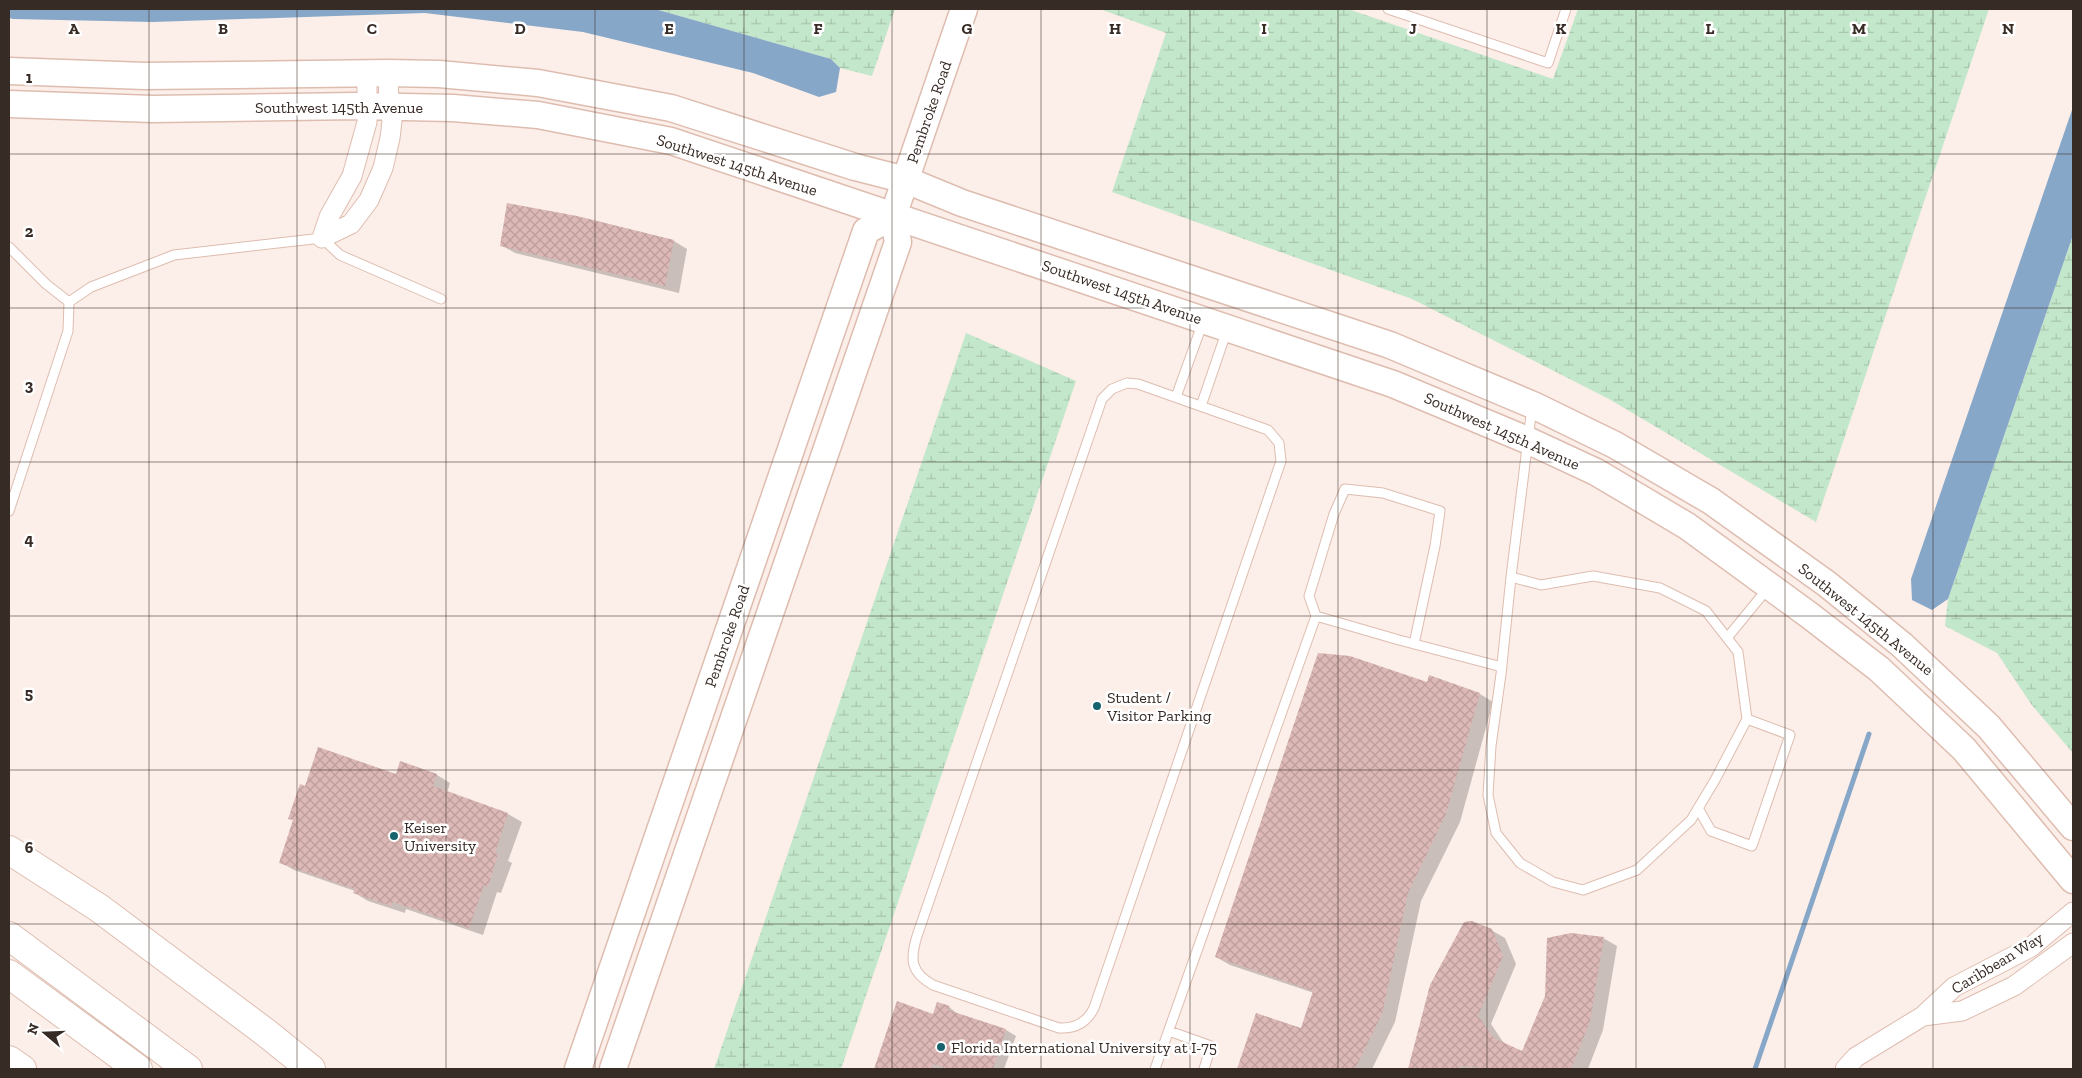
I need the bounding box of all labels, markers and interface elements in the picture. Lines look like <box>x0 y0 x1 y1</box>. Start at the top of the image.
text: A <box>69 19 80 38</box>
text: B <box>218 19 228 38</box>
text: C <box>367 19 377 38</box>
text: D <box>514 19 526 38</box>
text: E <box>664 19 674 38</box>
text: F <box>813 19 823 38</box>
text: G <box>962 19 973 38</box>
text: H <box>1109 19 1121 38</box>
text: I <box>1261 19 1267 38</box>
text: J <box>1409 19 1417 38</box>
text: K <box>1556 19 1567 38</box>
text: L <box>1706 19 1715 38</box>
text: M <box>1852 19 1866 38</box>
text: N <box>2002 19 2014 38</box>
street label: Pembroke Road <box>903 58 956 166</box>
text: 1 <box>26 68 33 87</box>
street label: Southwest 145th Avenue <box>255 98 423 117</box>
street label: Southwest 145th Avenue <box>654 130 820 200</box>
text: 2 <box>25 222 34 241</box>
street label: Southwest 145th Avenue <box>1039 256 1205 328</box>
text: 3 <box>25 376 34 395</box>
street label: Southwest 145th Avenue <box>1421 388 1583 474</box>
text: 4 <box>24 530 34 549</box>
street label: Southwest 145th Avenue <box>1795 559 1937 679</box>
street label: Pembroke Road <box>701 582 754 690</box>
text: 5 <box>25 684 33 703</box>
place label: Student / Visitor Parking <box>1106 688 1212 725</box>
marker: Student / Visitor Parking <box>1091 700 1103 712</box>
place label: Keiser University <box>404 818 477 855</box>
marker: Keiser University <box>388 830 400 842</box>
text: 6 <box>25 838 34 857</box>
street label: Caribbean Way <box>1948 928 2047 998</box>
north arrow <box>20 1008 70 1058</box>
text: N <box>23 1021 43 1037</box>
place label: Florida International University at I-75 <box>951 1038 1217 1057</box>
marker: Florida International University at I-75 <box>935 1041 947 1053</box>

